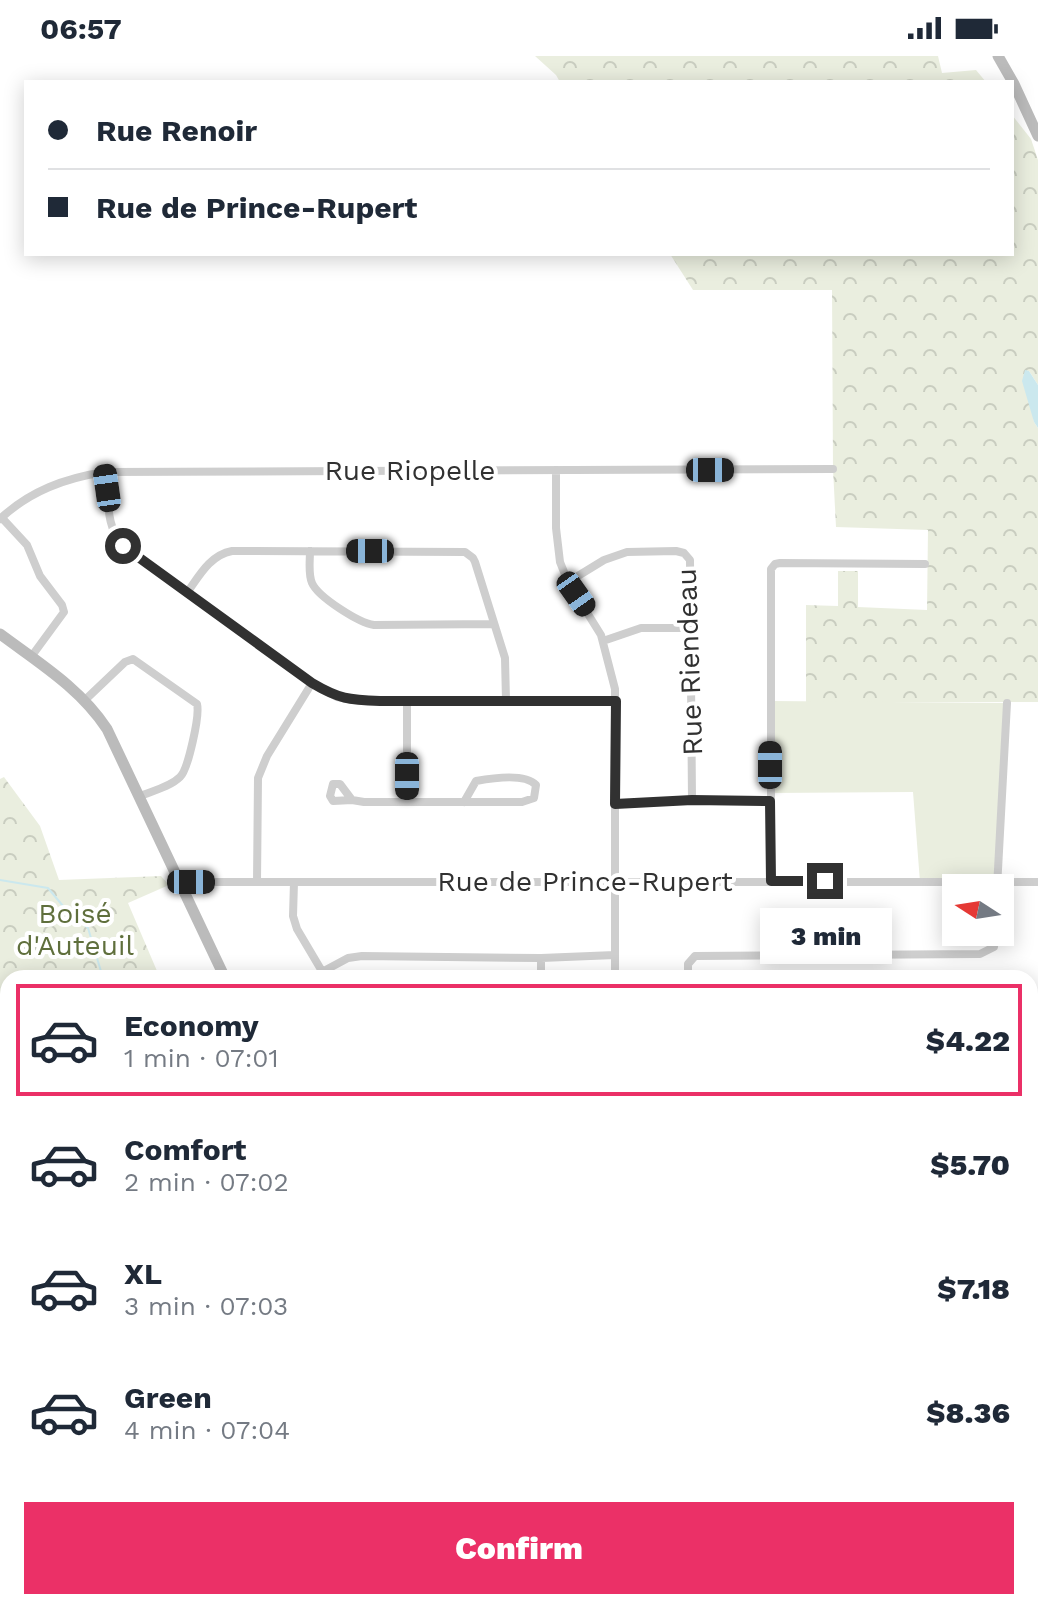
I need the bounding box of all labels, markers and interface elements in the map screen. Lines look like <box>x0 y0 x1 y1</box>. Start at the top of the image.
text: 06:57 <box>40 11 122 46</box>
text: Rue Renoir <box>96 113 257 148</box>
text: Rue de Prince-Rupert <box>96 190 417 225</box>
street label: Rue Riopelle <box>324 454 496 487</box>
car <box>686 458 734 482</box>
car <box>92 463 122 513</box>
route start <box>105 528 141 564</box>
car <box>346 539 394 563</box>
car <box>552 567 600 621</box>
street label: Rue Riendeau <box>670 568 709 756</box>
car <box>758 741 782 789</box>
car <box>395 752 419 800</box>
route end <box>807 863 843 899</box>
street label: Rue de Prince-Rupert <box>437 865 733 898</box>
car <box>167 870 215 894</box>
north arrow <box>942 874 1014 946</box>
map controls <box>942 874 1014 946</box>
park label: Boisé d'Auteuil <box>16 897 134 962</box>
callout: 3 min <box>759 909 891 965</box>
text: 3 min <box>791 921 861 951</box>
icon: car <box>28 1004 100 1076</box>
text: Economy <box>124 1008 259 1043</box>
text: $4.22 <box>926 1023 1010 1058</box>
text: 1 min · 07:01 <box>124 1043 279 1073</box>
icon: car <box>28 1128 100 1200</box>
text: Comfort <box>124 1132 246 1167</box>
text: $5.70 <box>930 1147 1010 1182</box>
text: 2 min · 07:02 <box>124 1167 289 1197</box>
icon: car <box>28 1252 100 1324</box>
text: XL <box>124 1256 162 1291</box>
text: $7.18 <box>937 1271 1010 1306</box>
text: 3 min · 07:03 <box>124 1291 288 1321</box>
icon: car <box>28 1376 100 1448</box>
text: Green <box>124 1380 212 1415</box>
text: $8.36 <box>926 1395 1010 1430</box>
text: 4 min · 07:04 <box>124 1415 290 1445</box>
button: Confirm <box>24 1502 1014 1594</box>

